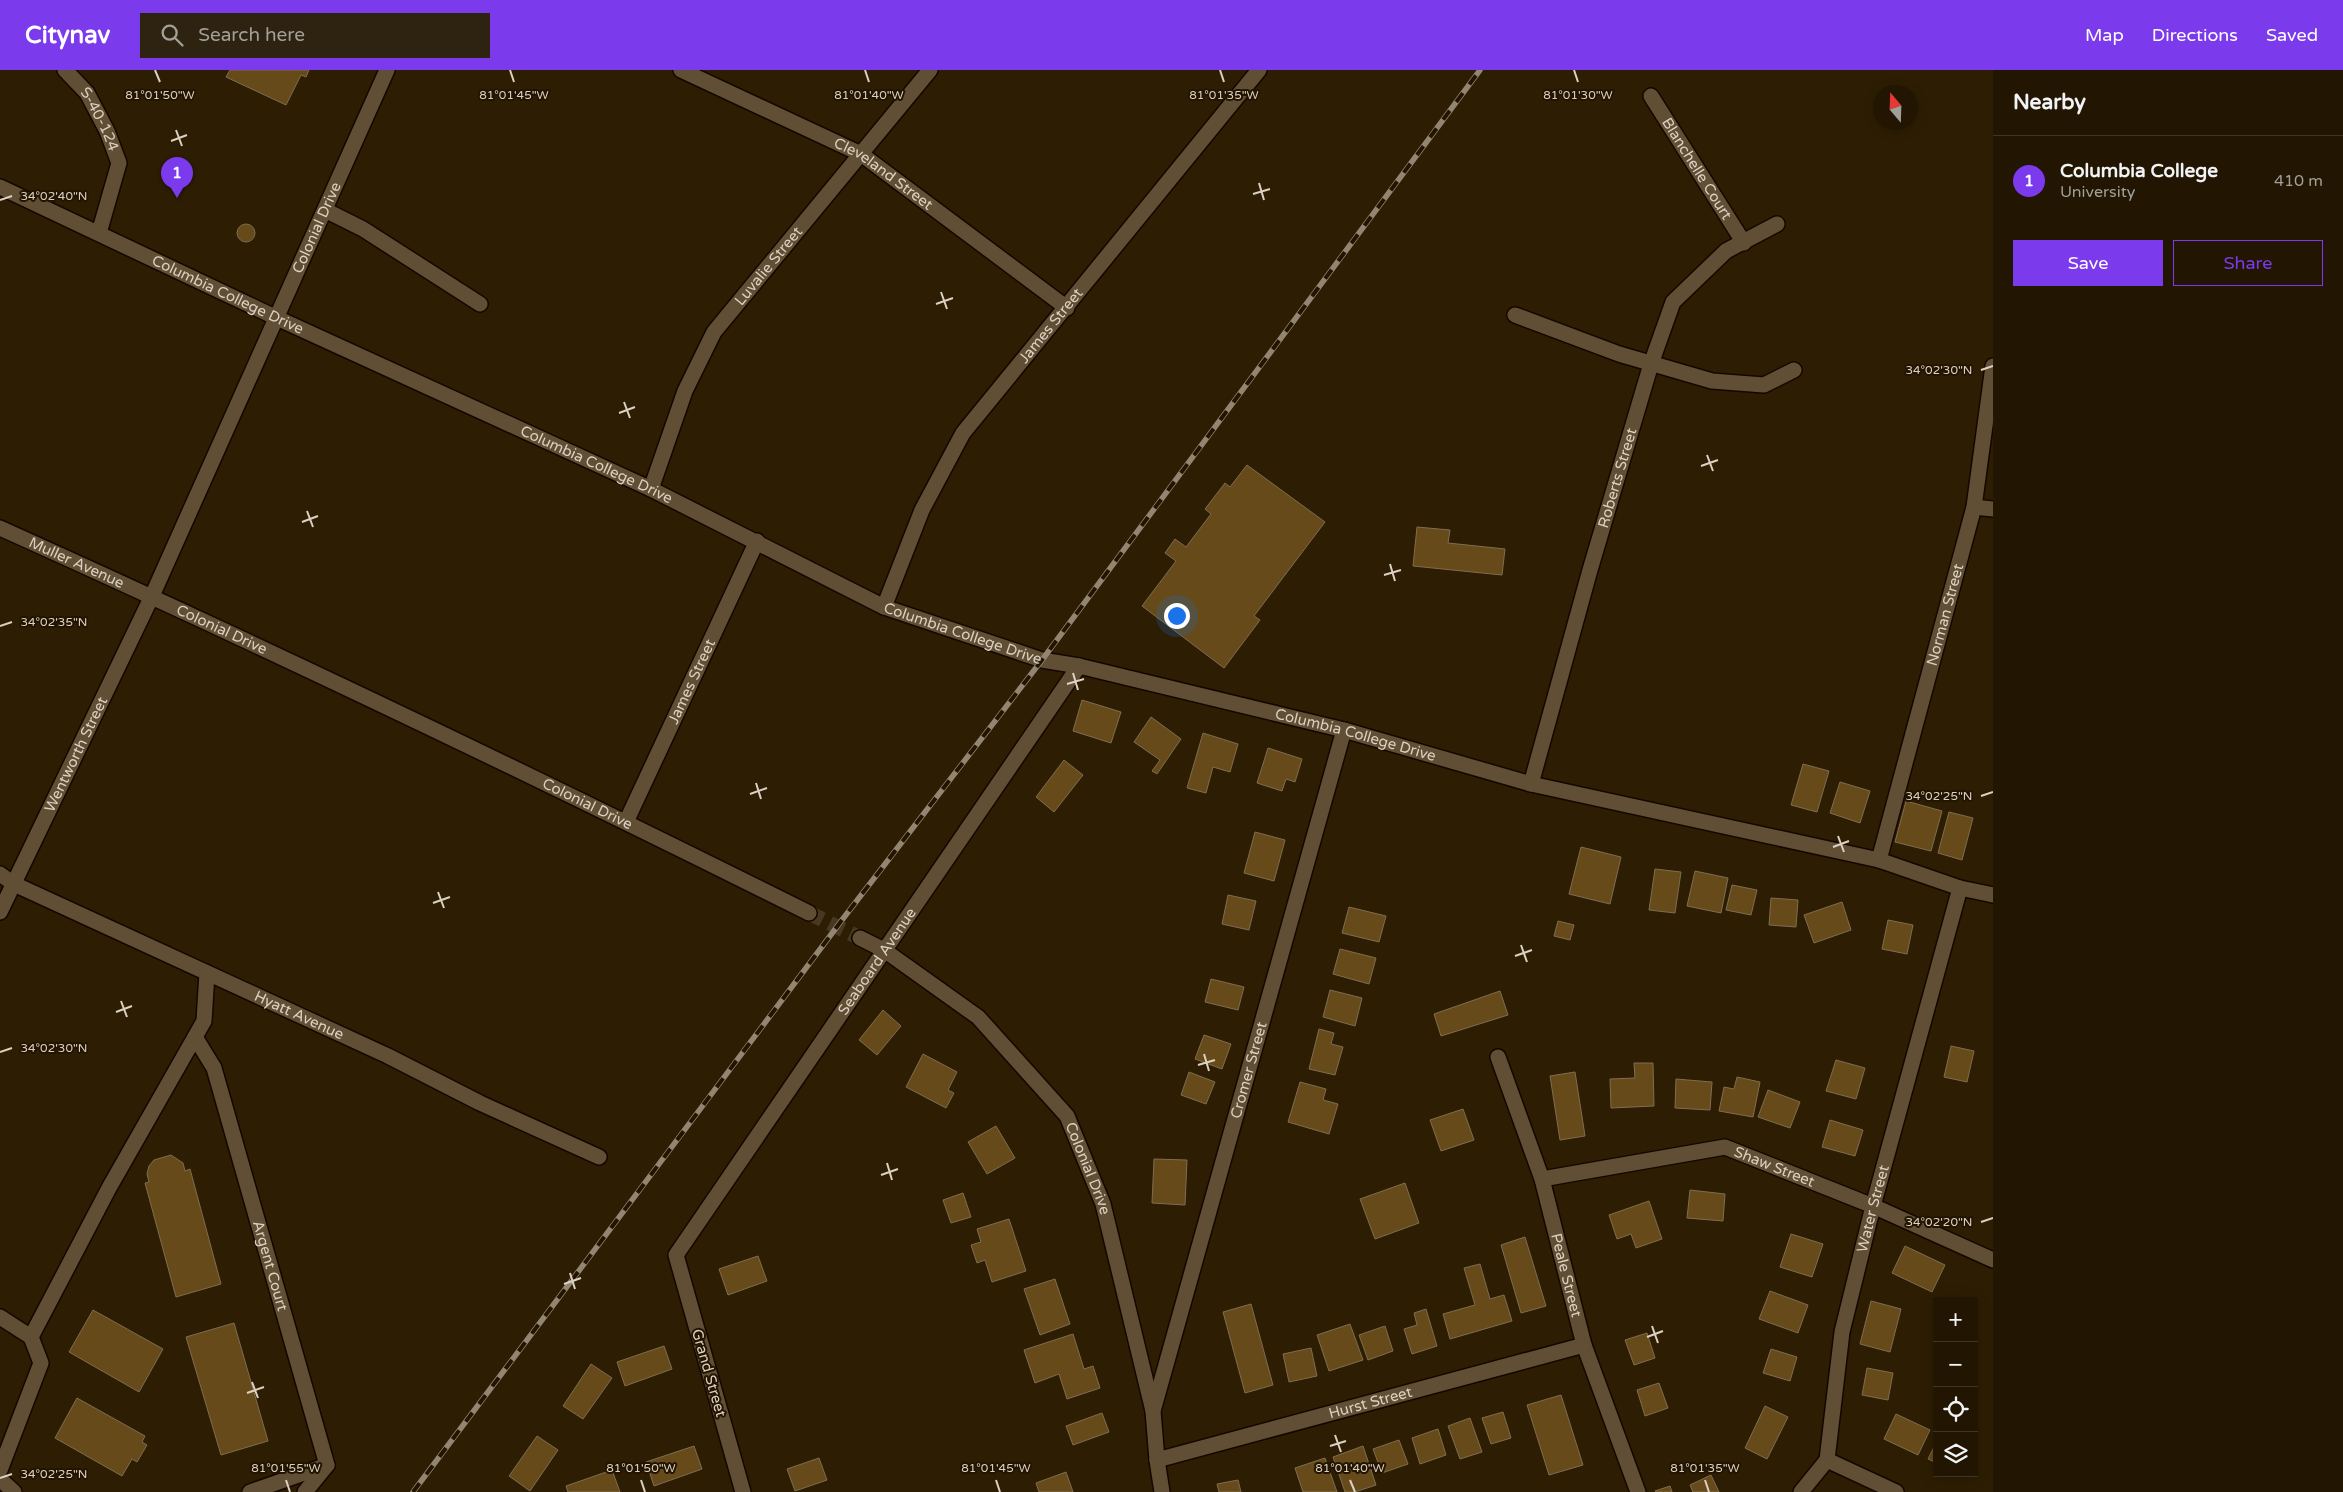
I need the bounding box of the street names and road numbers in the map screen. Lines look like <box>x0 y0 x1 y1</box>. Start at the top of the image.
street label: S-40-124 <box>77 83 123 153</box>
street label: Blanchelle Court <box>1658 114 1736 223</box>
street label: Cleveland Street <box>831 134 937 214</box>
street label: Colonial Drive <box>288 179 345 276</box>
street label: Luvalie Street <box>731 223 806 309</box>
street label: Columbia College Drive <box>149 251 307 338</box>
street label: James Street <box>1015 284 1087 367</box>
street label: Columbia College Drive <box>518 422 676 508</box>
street label: Roberts Street <box>1594 426 1641 530</box>
street label: Muller Avenue <box>26 533 127 592</box>
street label: Norman Street <box>1923 561 1967 668</box>
street label: Columbia College Drive <box>881 599 1044 668</box>
street label: Colonial Drive <box>174 601 270 658</box>
street label: James Street <box>664 636 719 727</box>
street label: Wentworth Street <box>40 693 111 815</box>
street label: Columbia College Drive <box>1273 705 1438 765</box>
street label: Colonial Drive <box>539 774 636 833</box>
street label: Seaboard Avenue <box>834 904 920 1018</box>
street label: Hyatt Avenue <box>251 987 347 1043</box>
street label: Cromer Street <box>1226 1019 1271 1121</box>
street label: Colonial Drive <box>1062 1120 1114 1216</box>
street label: Shaw Street <box>1731 1143 1818 1191</box>
street label: Water Street <box>1853 1163 1893 1254</box>
street label: Argent Court <box>249 1219 292 1313</box>
street label: Peale Street <box>1547 1231 1586 1319</box>
street label: Grand Street <box>688 1327 730 1419</box>
street label: Hurst Street <box>1327 1383 1414 1422</box>

